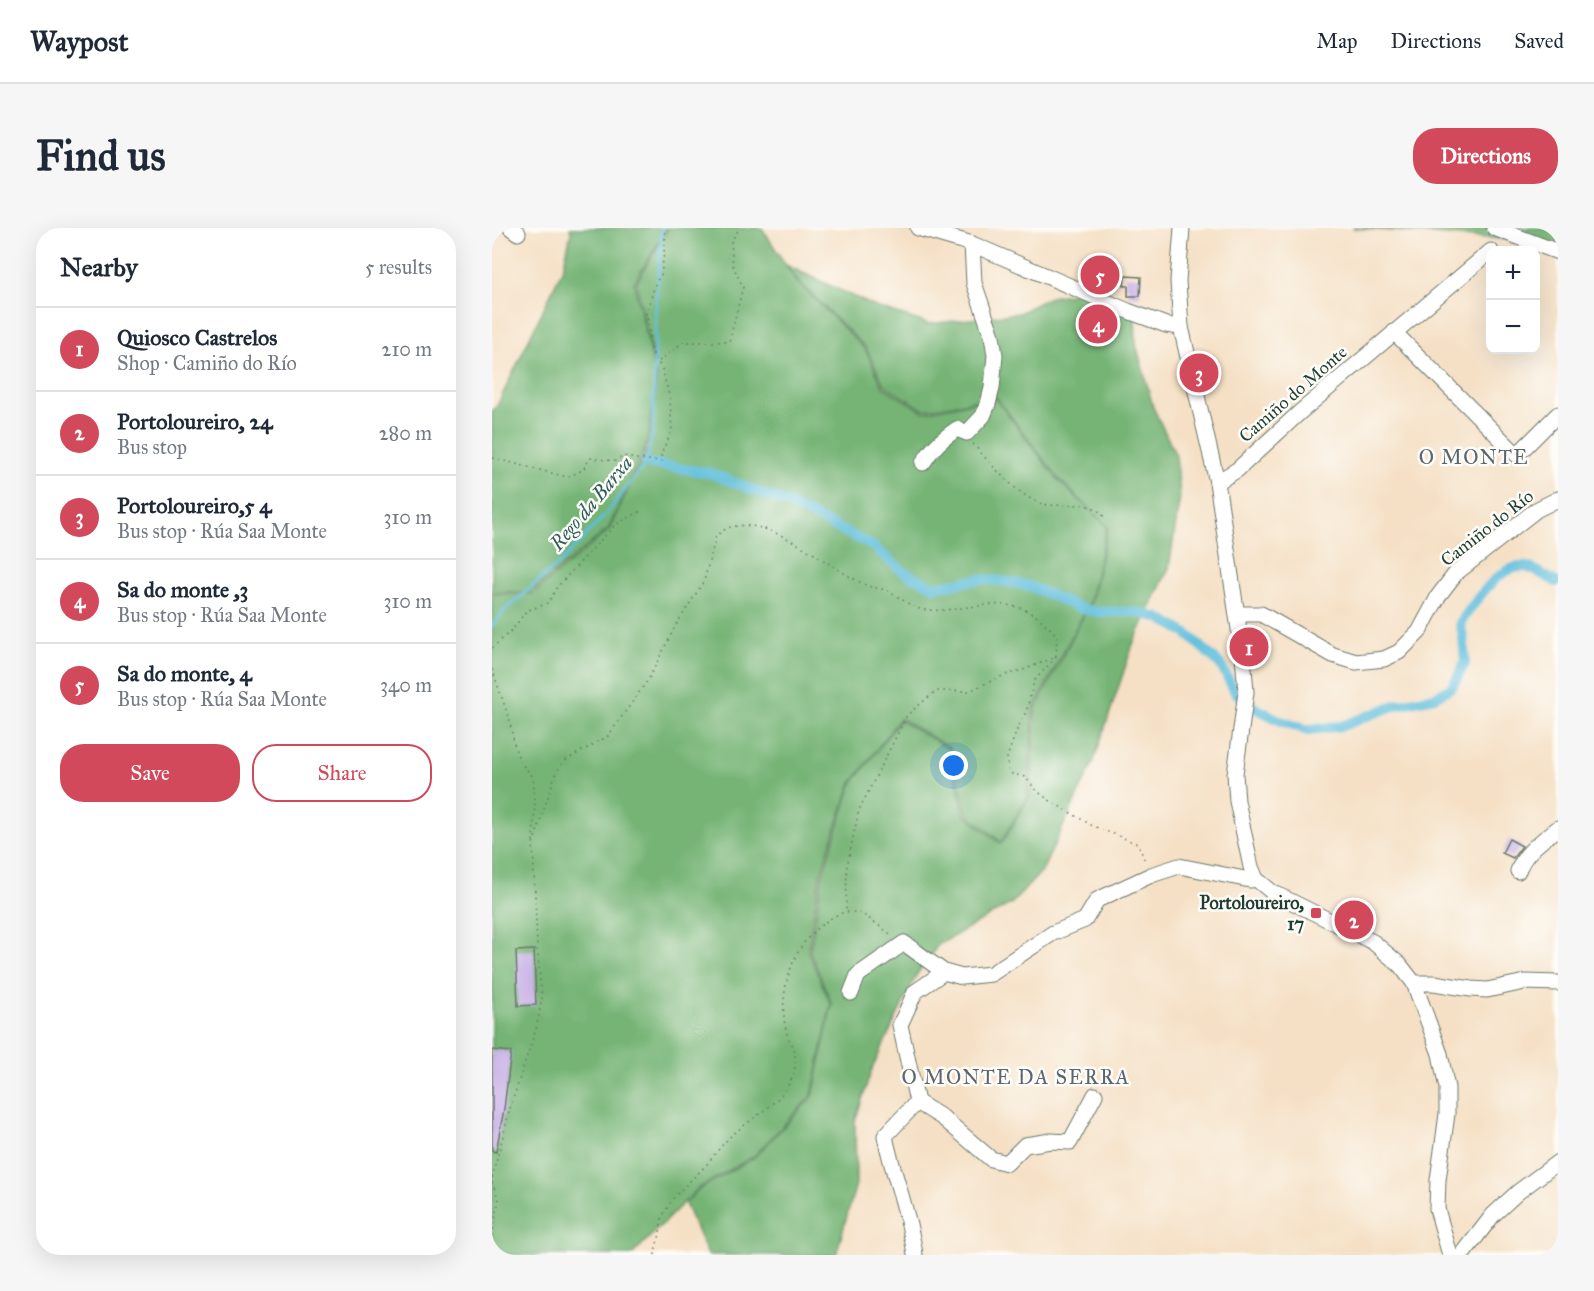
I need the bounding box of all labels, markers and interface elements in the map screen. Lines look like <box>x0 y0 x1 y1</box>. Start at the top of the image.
text: Waypost <box>30 24 128 59</box>
text: Map <box>1317 28 1358 54</box>
text: Directions <box>1391 28 1481 54</box>
text: Saved <box>1514 28 1564 54</box>
button: Directions <box>1413 128 1558 184</box>
text: Find us <box>36 130 166 182</box>
map controls <box>1486 246 1540 354</box>
button: + <box>1486 246 1540 300</box>
text: Nearby <box>60 251 138 283</box>
pin: 5 <box>1080 252 1120 298</box>
text: 5 results <box>365 255 432 279</box>
button: − <box>1486 300 1540 354</box>
pin: 4 <box>1078 302 1118 346</box>
text: Quiosco Castrelos <box>117 324 277 351</box>
text: 1 <box>76 337 83 361</box>
text: 210 m <box>382 337 432 361</box>
street label: Camiño do Monte <box>1234 341 1352 447</box>
pin: 3 <box>1180 350 1218 396</box>
text: Shop · Camiño do Río <box>117 351 297 375</box>
text: Portoloureiro, 24 <box>117 408 273 435</box>
text: 2 <box>75 421 84 445</box>
text: 280 m <box>379 421 432 445</box>
text: Bus stop <box>117 435 187 459</box>
district label: O MONTE <box>1419 445 1529 469</box>
water label: Rego da Barxa <box>544 451 637 556</box>
street label: Camiño do Río <box>1436 485 1538 571</box>
text: Portoloureiro,5 4 <box>117 492 272 519</box>
text: 3 <box>76 505 84 529</box>
text: 310 m <box>383 505 432 529</box>
text: Bus stop · Rúa Saa Monte <box>117 519 327 543</box>
text: Sa do monte ,3 <box>117 576 248 603</box>
text: 4 <box>74 589 85 613</box>
text: 310 m <box>383 589 432 613</box>
text: Bus stop · Rúa Saa Monte <box>117 603 327 627</box>
pin: 1 <box>1230 624 1269 670</box>
text: Sa do monte, 4 <box>117 660 252 687</box>
text: 5 <box>75 673 84 697</box>
text: 340 m <box>380 673 432 697</box>
text: Bus stop · Rúa Saa Monte <box>117 687 327 711</box>
button: Save <box>60 744 240 802</box>
button: Share <box>252 744 432 802</box>
your location <box>939 751 968 780</box>
place label: Portoloureiro, 17 <box>1200 892 1304 935</box>
pin: 2 <box>1334 898 1374 942</box>
marker: Portoloureiro, 17 <box>1309 906 1323 920</box>
district label: O MONTE DA SERRA <box>902 1065 1130 1089</box>

